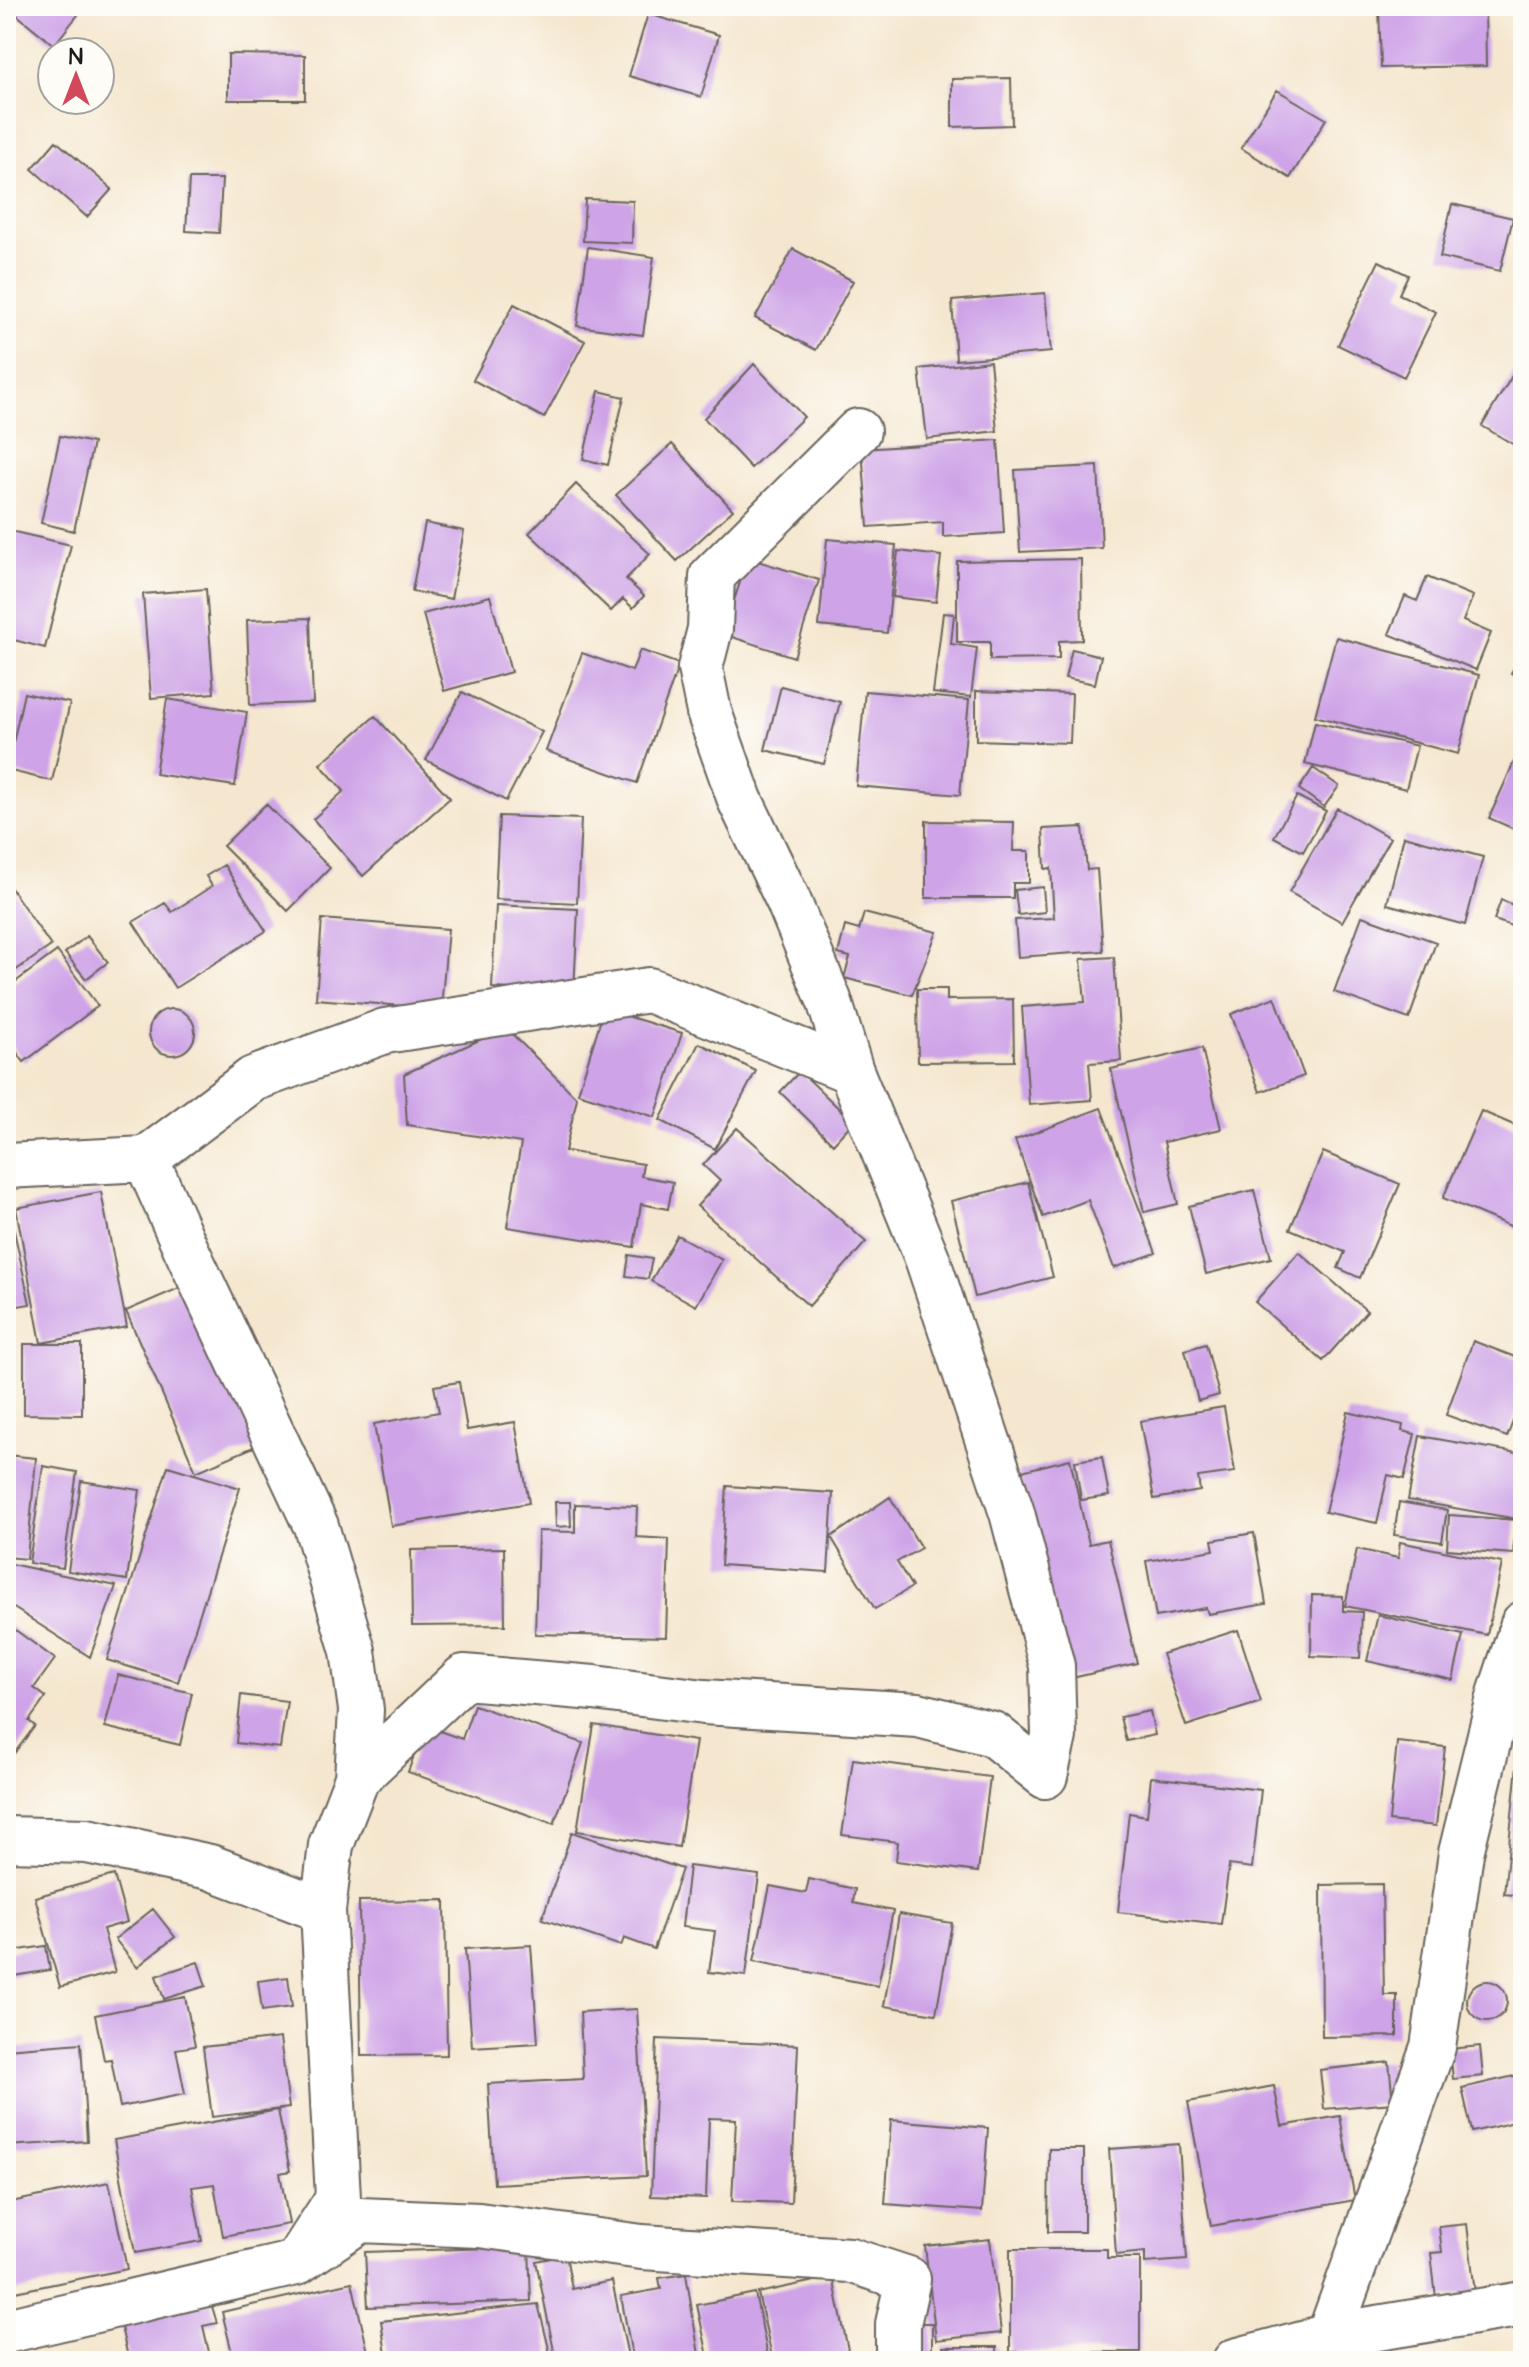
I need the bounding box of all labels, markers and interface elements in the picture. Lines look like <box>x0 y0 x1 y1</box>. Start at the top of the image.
north arrow <box>36 36 116 116</box>
text: N <box>69 42 83 73</box>

